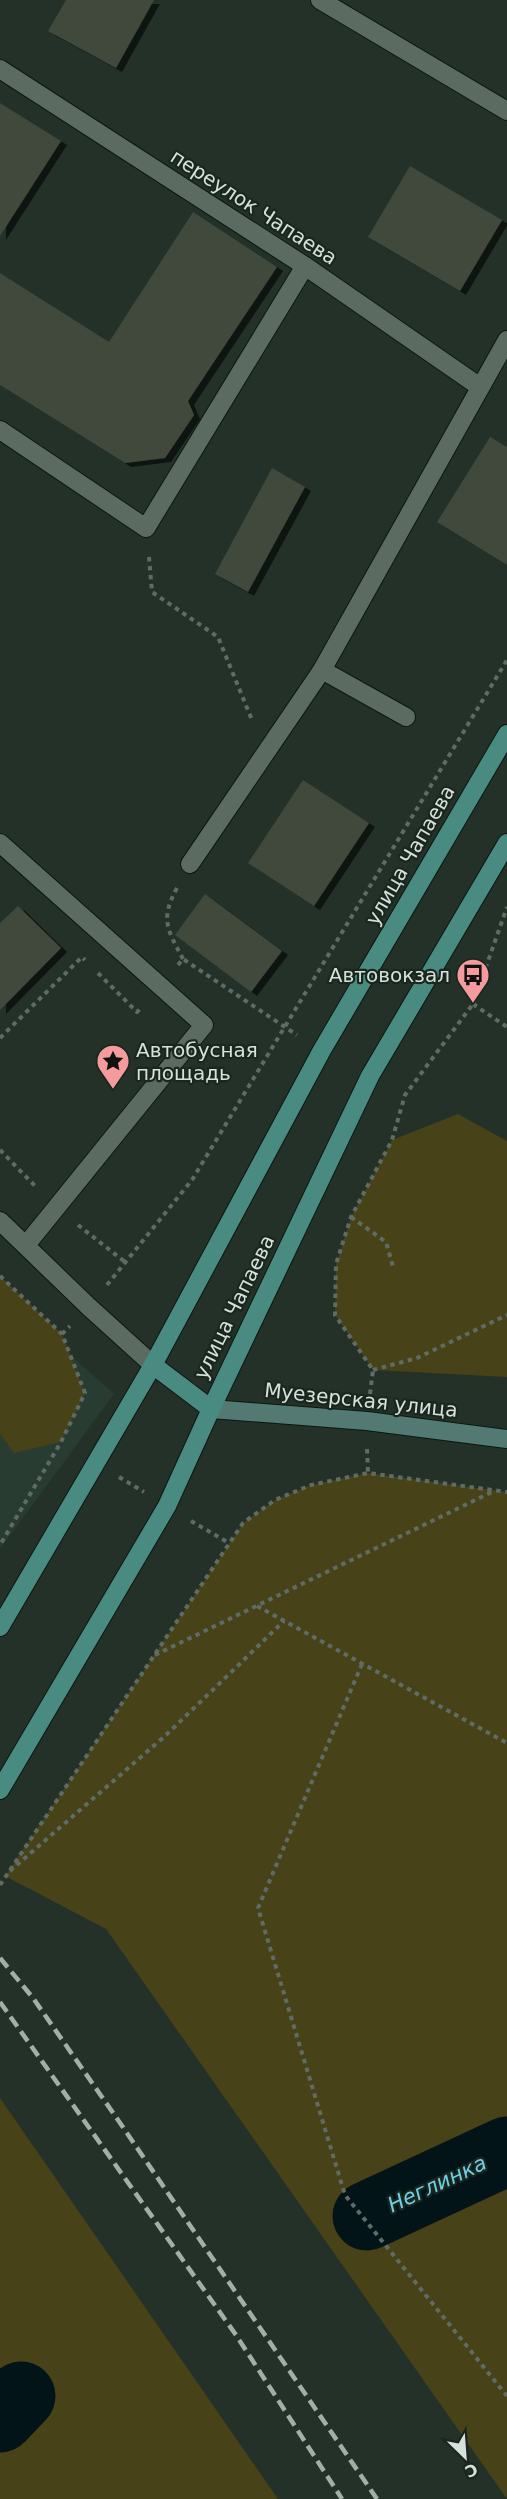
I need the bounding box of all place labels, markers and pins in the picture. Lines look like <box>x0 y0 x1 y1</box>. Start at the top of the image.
bus stop icon: Автовокзал <box>455 957 491 1004</box>
place label: Автовокзал <box>329 963 450 987</box>
place label: Автобусная площадь <box>136 1038 258 1085</box>
place icon: Автобусная площадь <box>95 1043 131 1090</box>

